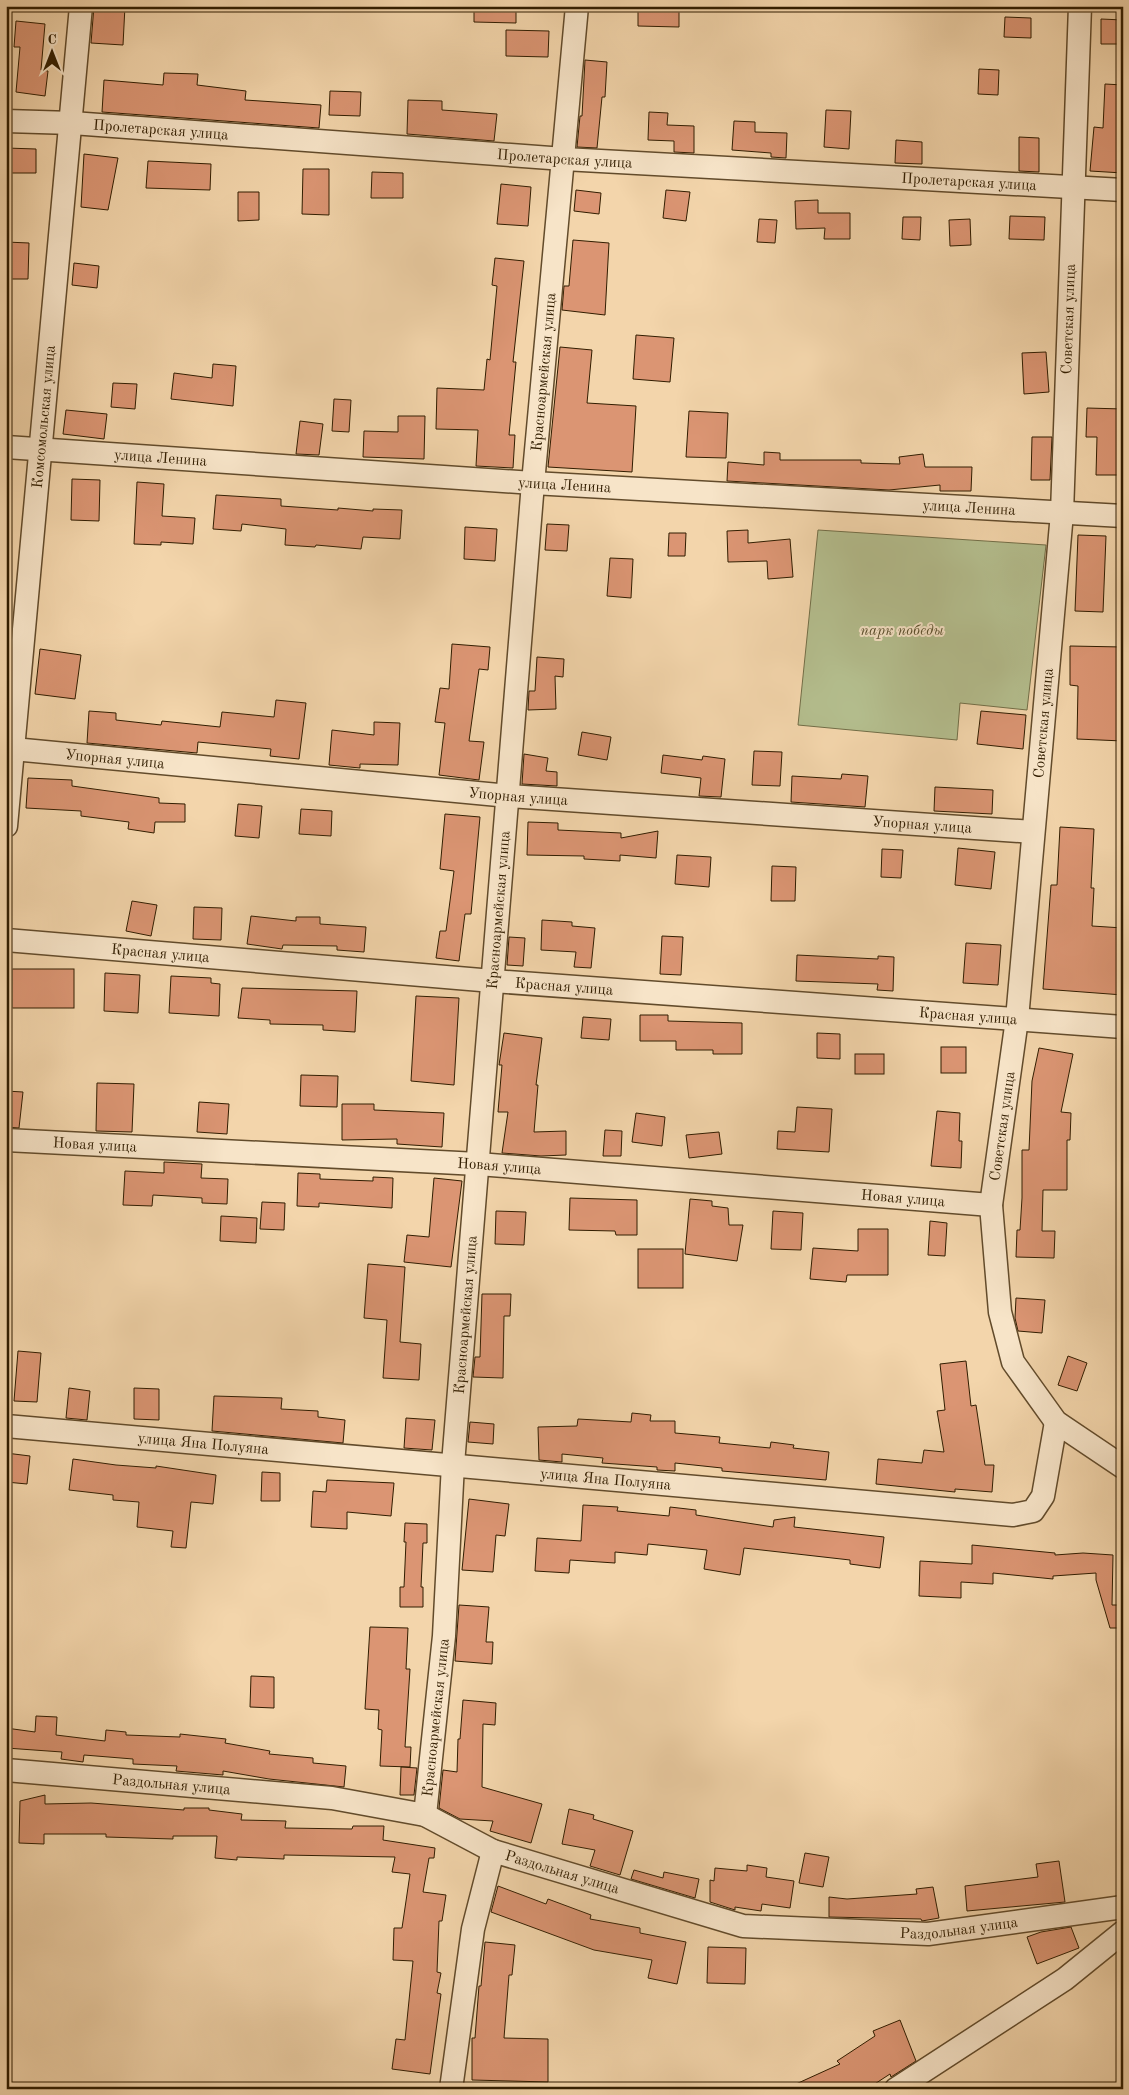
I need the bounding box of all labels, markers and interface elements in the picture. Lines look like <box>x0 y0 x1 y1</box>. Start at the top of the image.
north arrow <box>28 28 78 78</box>
text: С <box>47 33 57 47</box>
street label: Пролетарская улица <box>92 119 229 143</box>
street label: Пролетарская улица <box>496 148 633 172</box>
street label: Пролетарская улица <box>901 172 1038 194</box>
street label: Советская улица <box>1060 263 1079 375</box>
street label: Красноармейская улица <box>530 292 560 452</box>
street label: Комсомольская улица <box>31 344 59 489</box>
street label: улица Ленина <box>114 448 208 470</box>
street label: улица Ленина <box>518 476 612 496</box>
street label: улица Ленина <box>922 499 1017 519</box>
park label: парк победы <box>860 623 944 639</box>
street label: Советская улица <box>1032 667 1057 779</box>
street label: Упорная улица <box>64 748 166 772</box>
street label: Упорная улица <box>468 786 569 809</box>
street label: Упорная улица <box>872 815 973 837</box>
street label: Красноармейская улица <box>486 830 514 990</box>
street label: Красная улица <box>110 943 211 966</box>
street label: Красная улица <box>514 977 614 999</box>
street label: Красная улица <box>918 1006 1018 1028</box>
street label: Советская улица <box>988 1070 1019 1182</box>
street label: Новая улица <box>52 1136 138 1156</box>
street label: Новая улица <box>457 1157 542 1178</box>
street label: Новая улица <box>860 1189 946 1210</box>
street label: Красноармейская улица <box>453 1234 481 1395</box>
street label: улица Яна Полуяна <box>137 1432 270 1458</box>
street label: улица Яна Полуяна <box>539 1467 672 1494</box>
street label: Красноармейская улица <box>421 1637 453 1798</box>
street label: Раздольная улица <box>111 1773 232 1798</box>
street label: Раздольная улица <box>503 1849 621 1898</box>
street label: Раздольная улица <box>899 1916 1020 1943</box>

